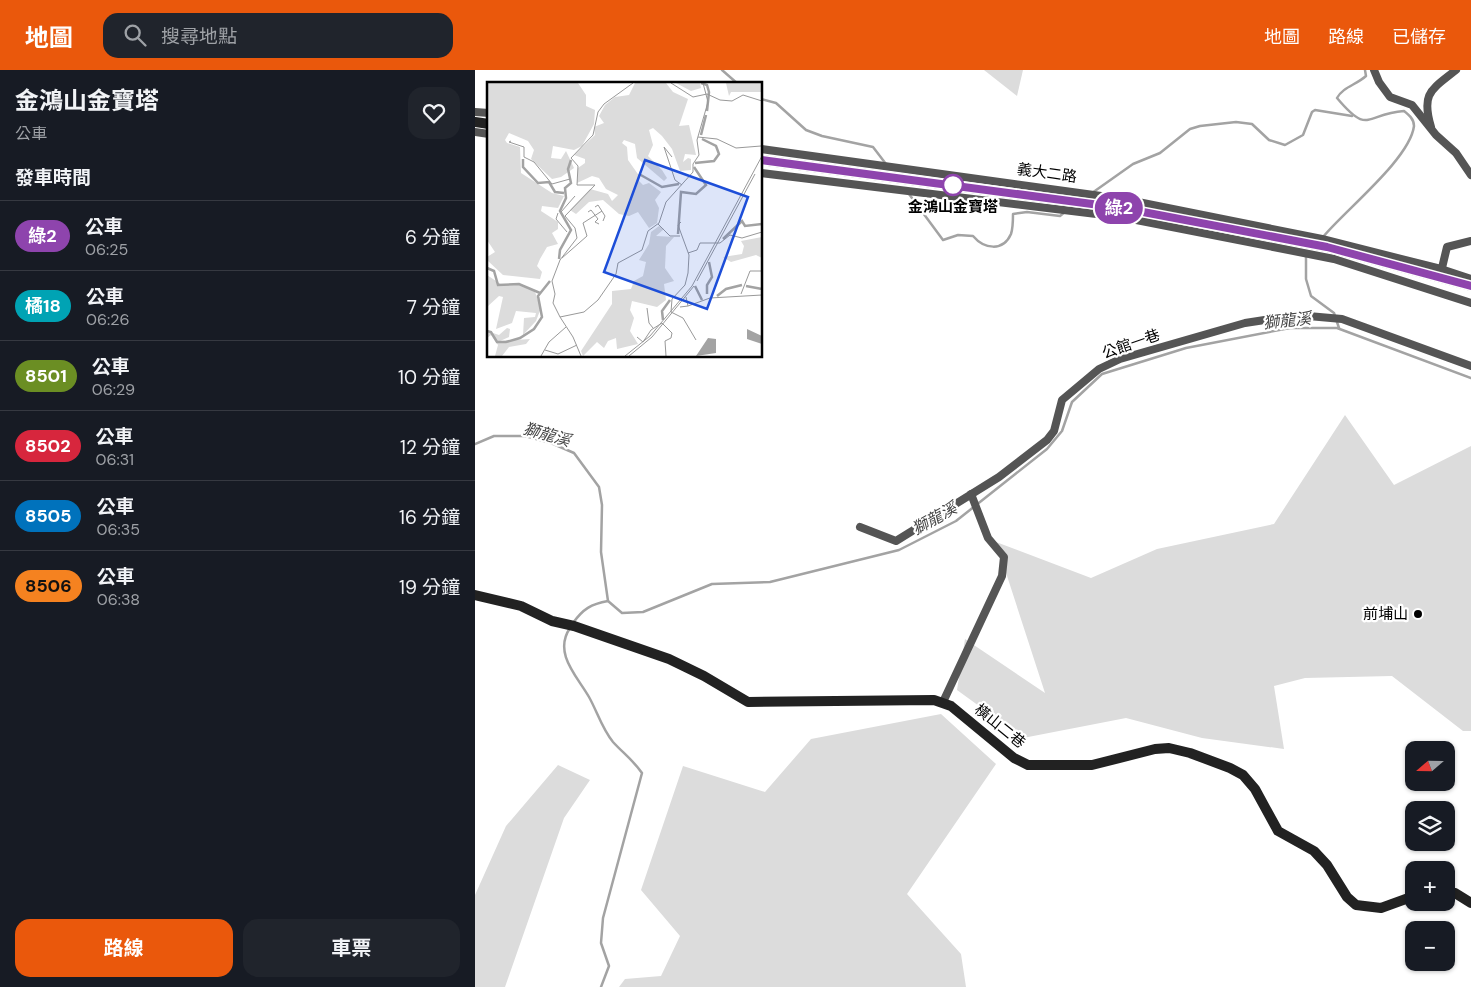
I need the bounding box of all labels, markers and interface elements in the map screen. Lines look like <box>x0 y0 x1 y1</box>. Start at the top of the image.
search box <box>103 13 453 58</box>
icon: search <box>121 21 149 49</box>
text: 地圖 <box>25 22 73 53</box>
text: 搜尋地點 <box>161 24 237 49</box>
text: 地圖 <box>1264 25 1300 49</box>
text: 路線 <box>1328 25 1364 49</box>
text: 已儲存 <box>1392 25 1446 49</box>
inset map <box>487 82 763 358</box>
text: 金鴻山金寶塔 <box>15 85 159 116</box>
button: heart <box>408 87 460 139</box>
text: 公車 <box>15 123 47 144</box>
street label: 義大二路 <box>1016 159 1078 187</box>
text: 發車時間 <box>15 165 91 190</box>
marker: 金鴻山金寶塔 <box>942 174 964 196</box>
line badge: 綠2 <box>1097 192 1141 224</box>
text: 綠2 <box>1105 196 1133 220</box>
place label: 金鴻山金寶塔 <box>908 197 998 217</box>
text: 公車 <box>85 214 123 239</box>
text: 綠2 <box>28 224 57 248</box>
text: 6 分鐘 <box>405 225 460 250</box>
text: 06:25 <box>85 239 128 260</box>
text: 公車 <box>86 284 124 309</box>
text: 橘18 <box>25 294 61 318</box>
text: 7 分鐘 <box>407 295 460 320</box>
water label: 獅龍溪 <box>1262 307 1314 333</box>
text: 06:26 <box>86 309 129 330</box>
street label: 公館一巷 <box>1099 325 1163 363</box>
text: 公車 <box>92 354 130 379</box>
text: 8501 <box>25 364 67 388</box>
text: 10 分鐘 <box>398 365 460 390</box>
text: 06:29 <box>92 379 135 400</box>
water label: 獅龍溪 <box>521 418 575 452</box>
text: 公車 <box>96 424 134 449</box>
text: 8502 <box>25 434 71 458</box>
text: 12 分鐘 <box>400 435 460 460</box>
text: 06:31 <box>96 449 134 470</box>
text: 公車 <box>96 494 134 519</box>
water label: 獅龍溪 <box>908 497 962 539</box>
text: 8505 <box>25 504 71 528</box>
text: 16 分鐘 <box>399 505 460 530</box>
text: 06:35 <box>96 519 140 540</box>
text: 公車 <box>97 564 135 589</box>
text: 8506 <box>25 574 72 598</box>
text: 19 分鐘 <box>399 575 460 600</box>
text: 06:38 <box>97 589 140 610</box>
place label: 前埔山 <box>1363 604 1408 624</box>
marker: 前埔山 <box>1412 608 1424 620</box>
street label: 橫山二巷 <box>970 699 1030 753</box>
north arrow <box>1405 741 1455 791</box>
map controls <box>1405 741 1455 971</box>
button: layers <box>1405 801 1455 851</box>
button: + <box>1405 861 1455 911</box>
button: 路線 <box>15 919 233 977</box>
button: 車票 <box>243 919 460 977</box>
button: − <box>1405 921 1455 971</box>

